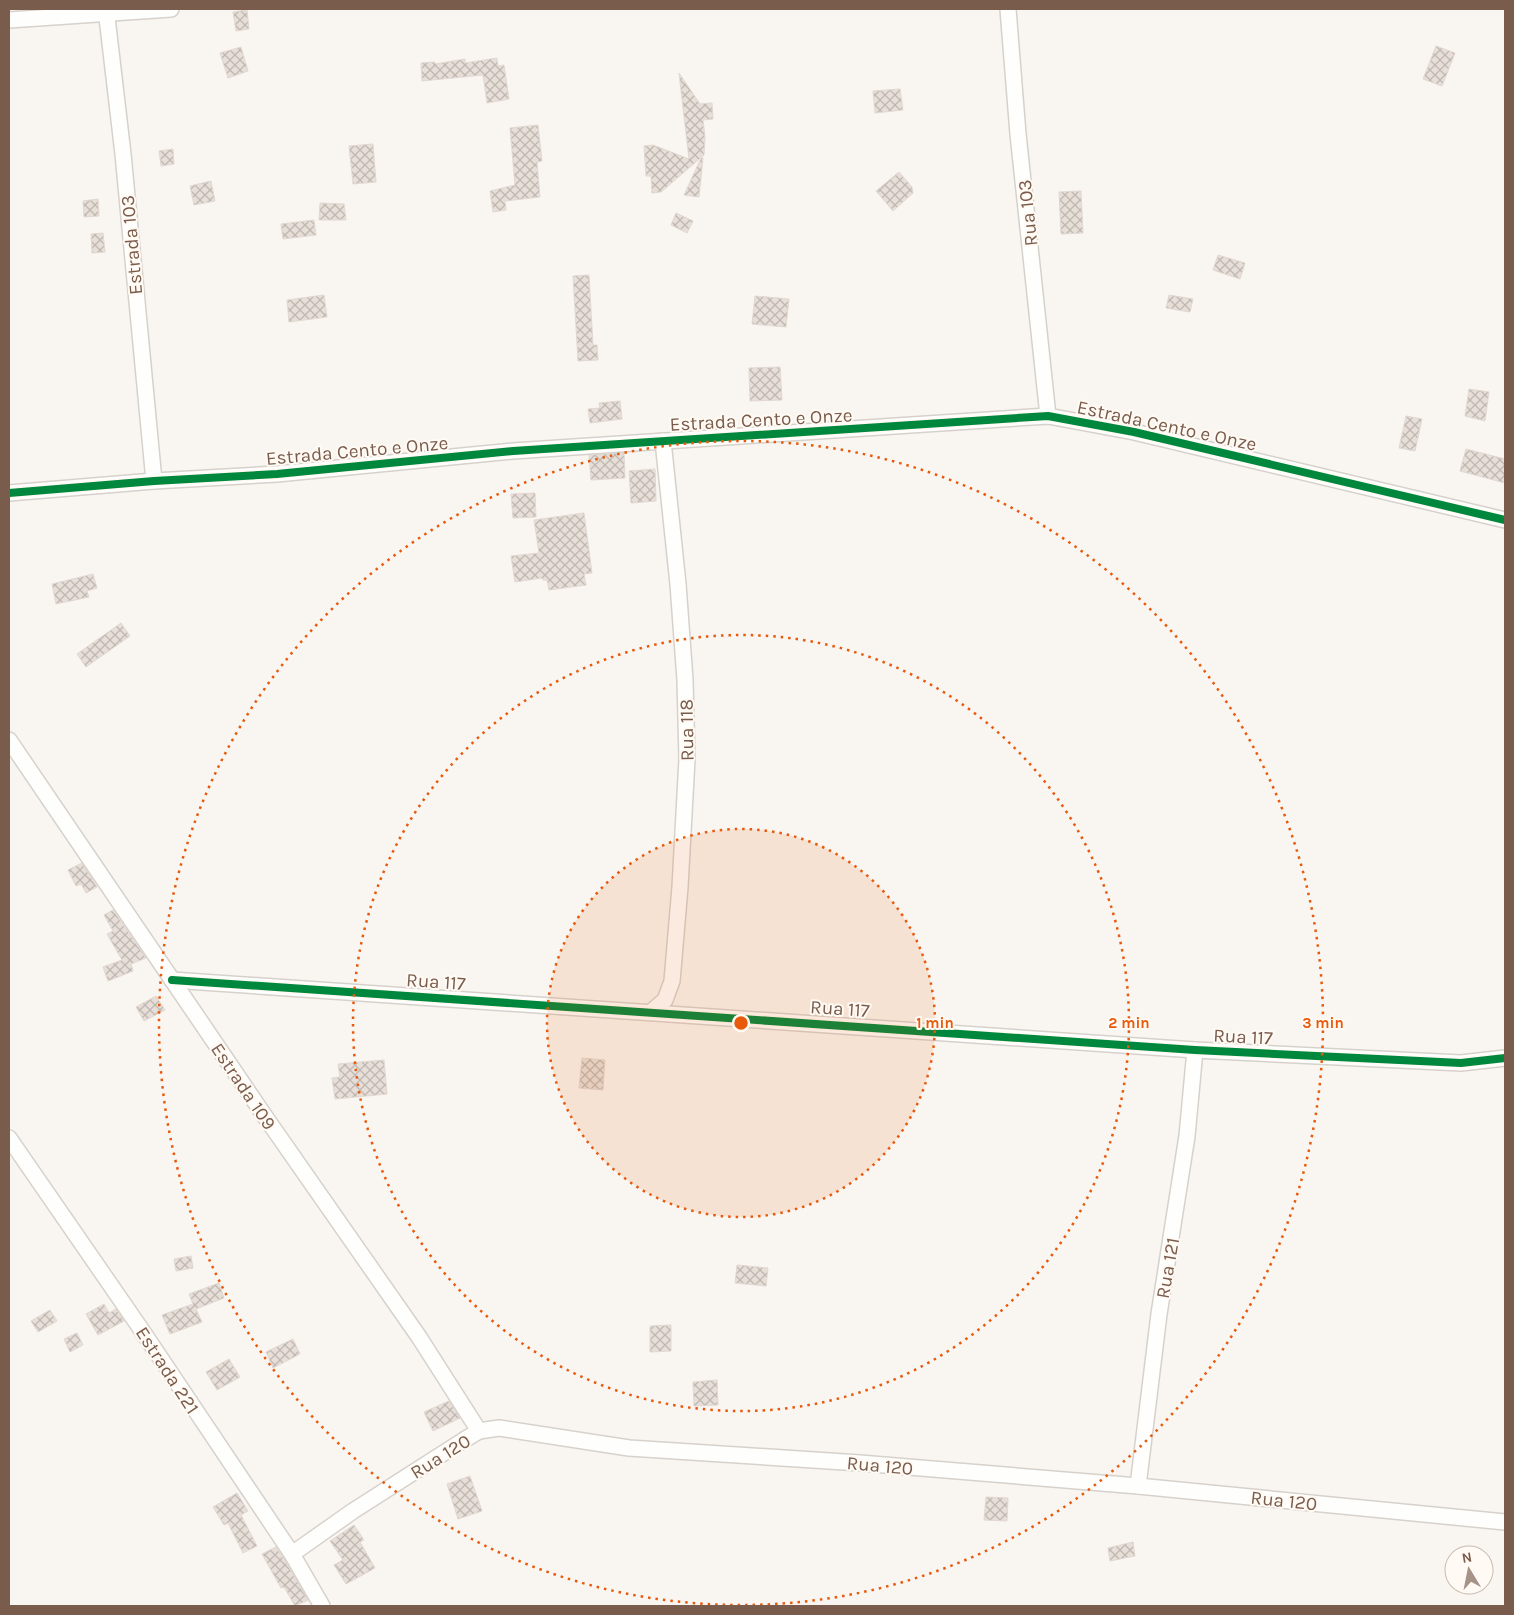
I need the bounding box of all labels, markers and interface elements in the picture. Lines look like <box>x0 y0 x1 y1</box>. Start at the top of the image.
street label: Rua 103 <box>1014 178 1042 247</box>
street label: Estrada 103 <box>117 194 147 296</box>
street label: Estrada Cento e Onze <box>1075 396 1259 456</box>
street label: Estrada Cento e Onze <box>669 404 853 436</box>
street label: Estrada Cento e Onze <box>265 432 449 470</box>
street label: Rua 118 <box>675 699 699 761</box>
street label: Rua 117 <box>405 969 467 995</box>
street label: Rua 117 <box>809 996 871 1022</box>
centre of rings <box>732 1014 750 1032</box>
text: 1 min <box>916 1014 954 1032</box>
text: 2 min <box>1108 1014 1150 1032</box>
text: 3 min <box>1302 1014 1344 1032</box>
street label: Rua 117 <box>1213 1024 1273 1050</box>
street label: Estrada 109 <box>206 1039 280 1134</box>
street label: Rua 121 <box>1152 1236 1184 1300</box>
street label: Estrada 221 <box>131 1323 204 1418</box>
street label: Rua 120 <box>406 1430 475 1484</box>
street label: Rua 120 <box>846 1452 914 1480</box>
street label: Rua 120 <box>1250 1487 1318 1515</box>
north arrow <box>1444 1545 1494 1595</box>
text: N <box>1460 1548 1473 1567</box>

